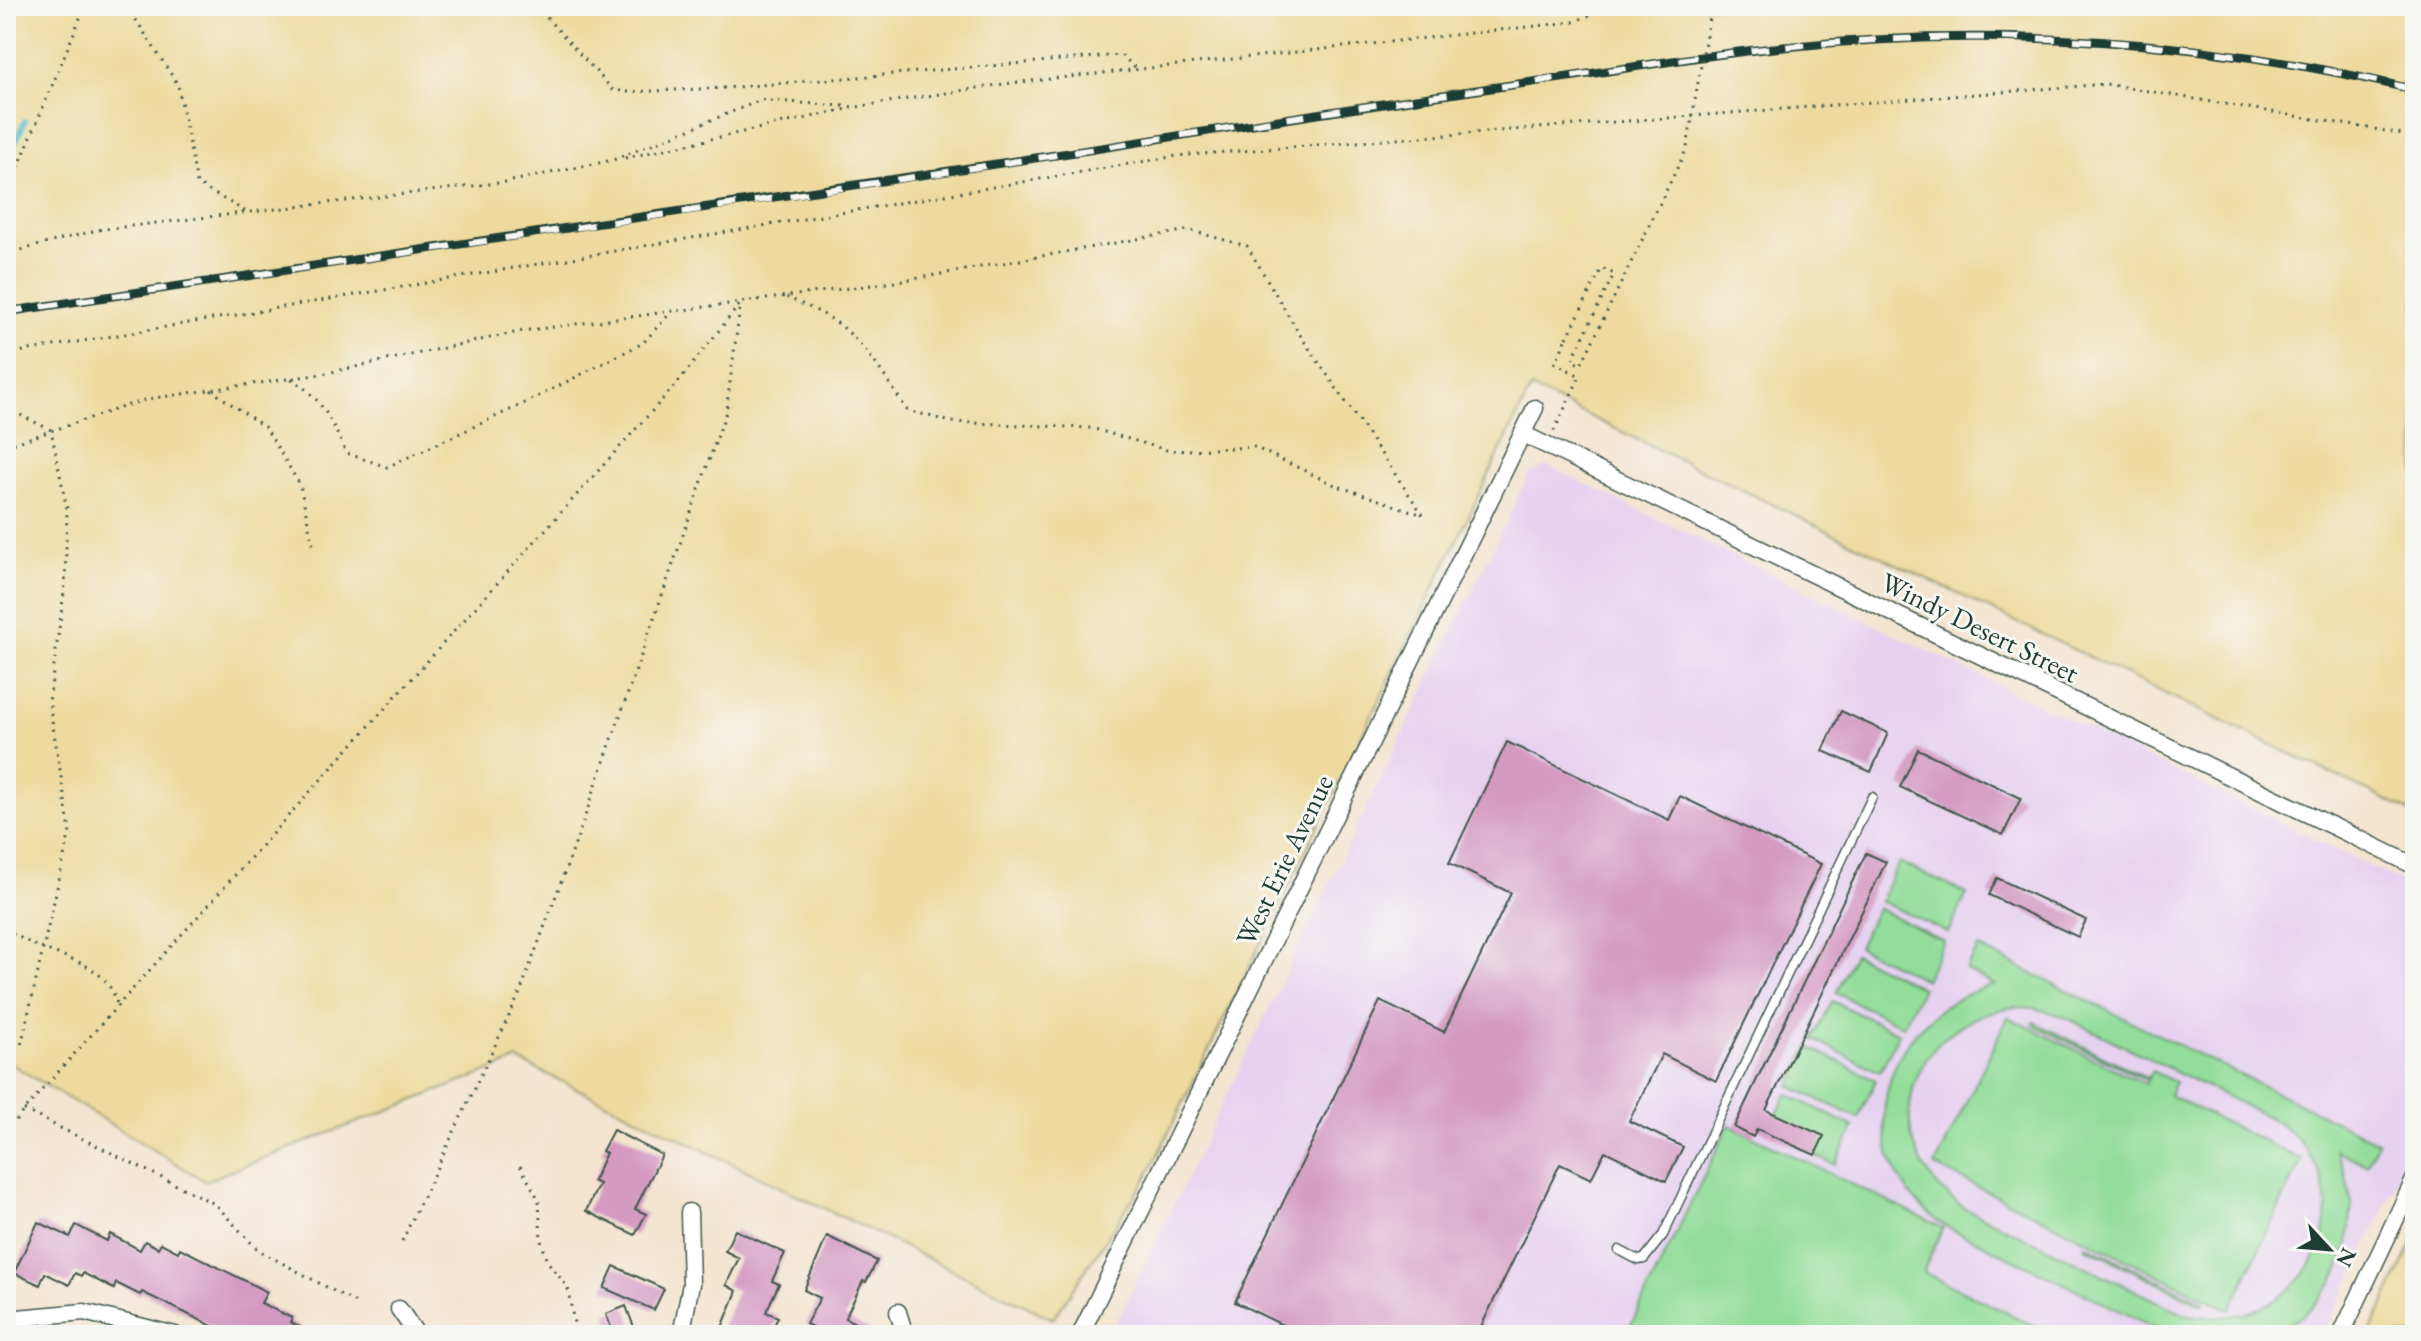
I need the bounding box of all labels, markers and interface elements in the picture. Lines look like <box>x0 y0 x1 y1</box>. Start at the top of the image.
street label: Windy Desert Street <box>1875 563 2085 691</box>
street label: West Erie Avenue <box>1227 768 1341 952</box>
north arrow <box>2289 1209 2369 1289</box>
text: N <box>2330 1243 2363 1272</box>

